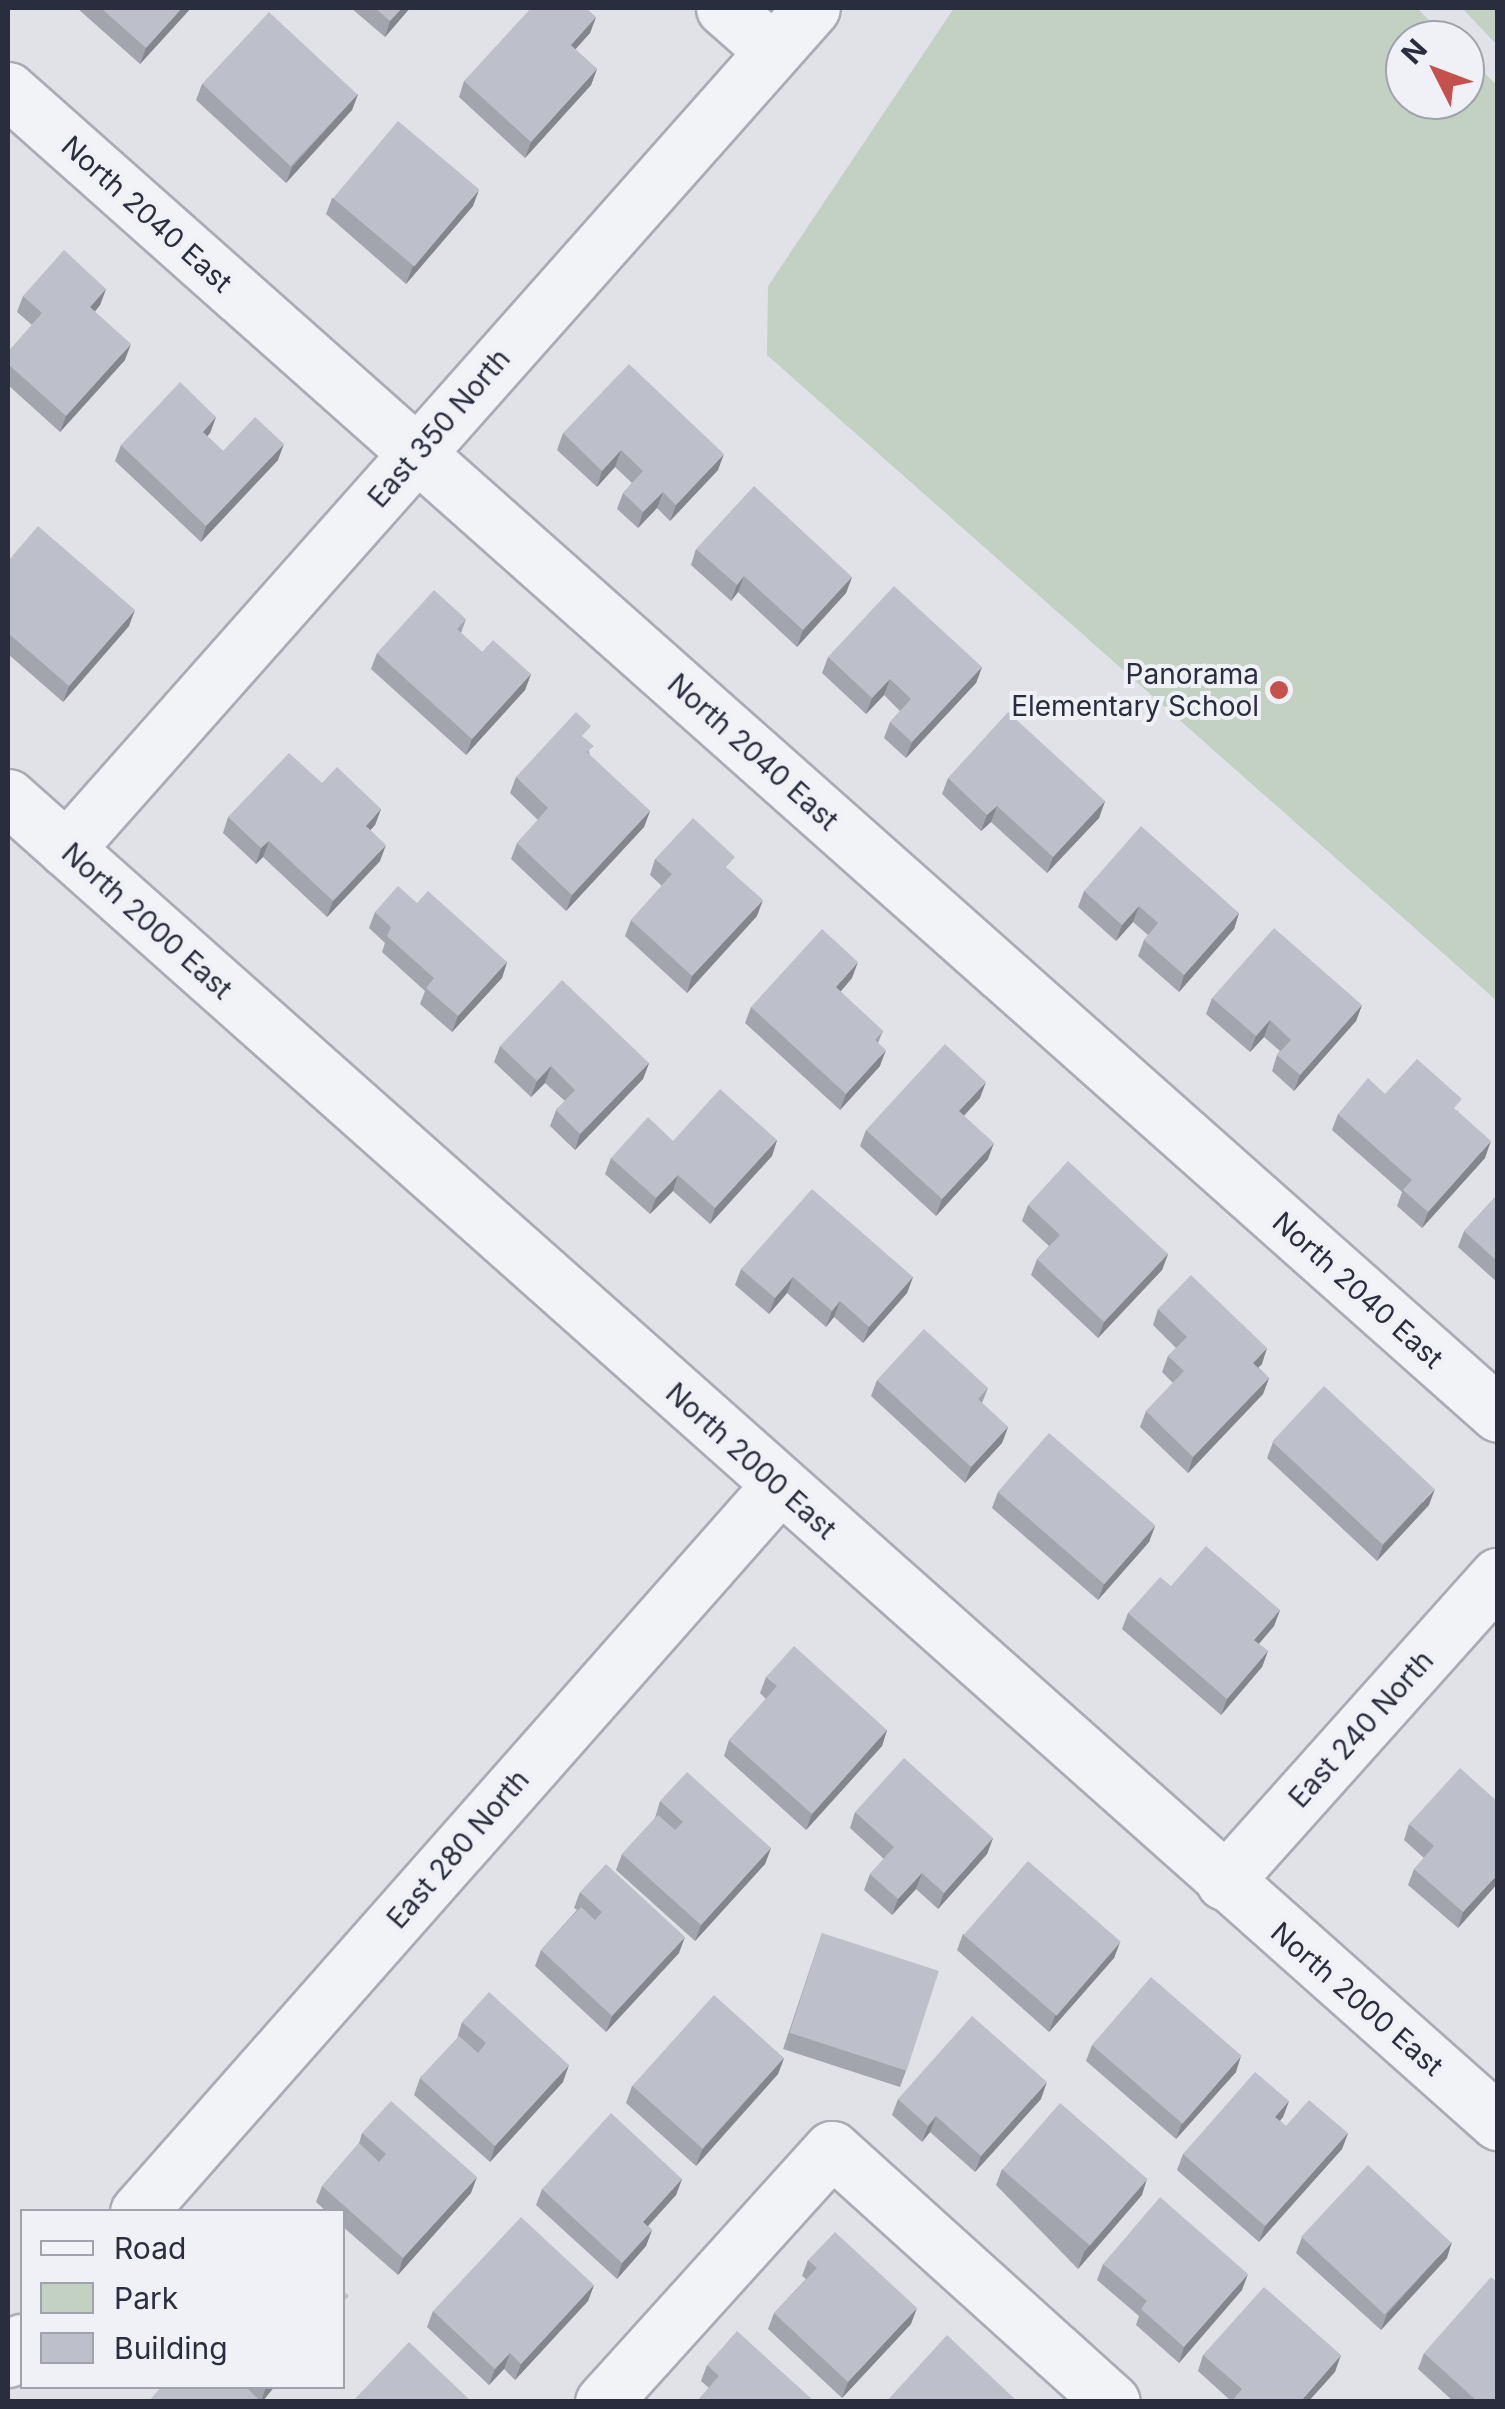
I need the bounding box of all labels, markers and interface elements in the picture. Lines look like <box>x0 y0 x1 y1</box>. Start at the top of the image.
north arrow <box>1385 20 1485 120</box>
text: N <box>1394 32 1434 71</box>
street label: North 2040 East <box>55 129 239 299</box>
street label: East 350 North <box>361 342 517 514</box>
place label: Panorama Elementary School <box>1011 657 1259 723</box>
street label: North 2040 East <box>661 667 845 837</box>
marker: Panorama Elementary School <box>1268 679 1290 701</box>
street label: North 2000 East <box>55 836 239 1006</box>
street label: North 2040 East <box>1266 1205 1450 1375</box>
street label: North 2000 East <box>659 1376 843 1546</box>
street label: East 240 North <box>1282 1644 1440 1814</box>
street label: East 280 North <box>380 1763 536 1935</box>
street label: North 2000 East <box>1264 1915 1450 2083</box>
legend <box>20 2209 345 2389</box>
text: Road <box>114 2230 186 2266</box>
text: Park <box>114 2280 178 2316</box>
text: Building <box>114 2330 228 2366</box>

